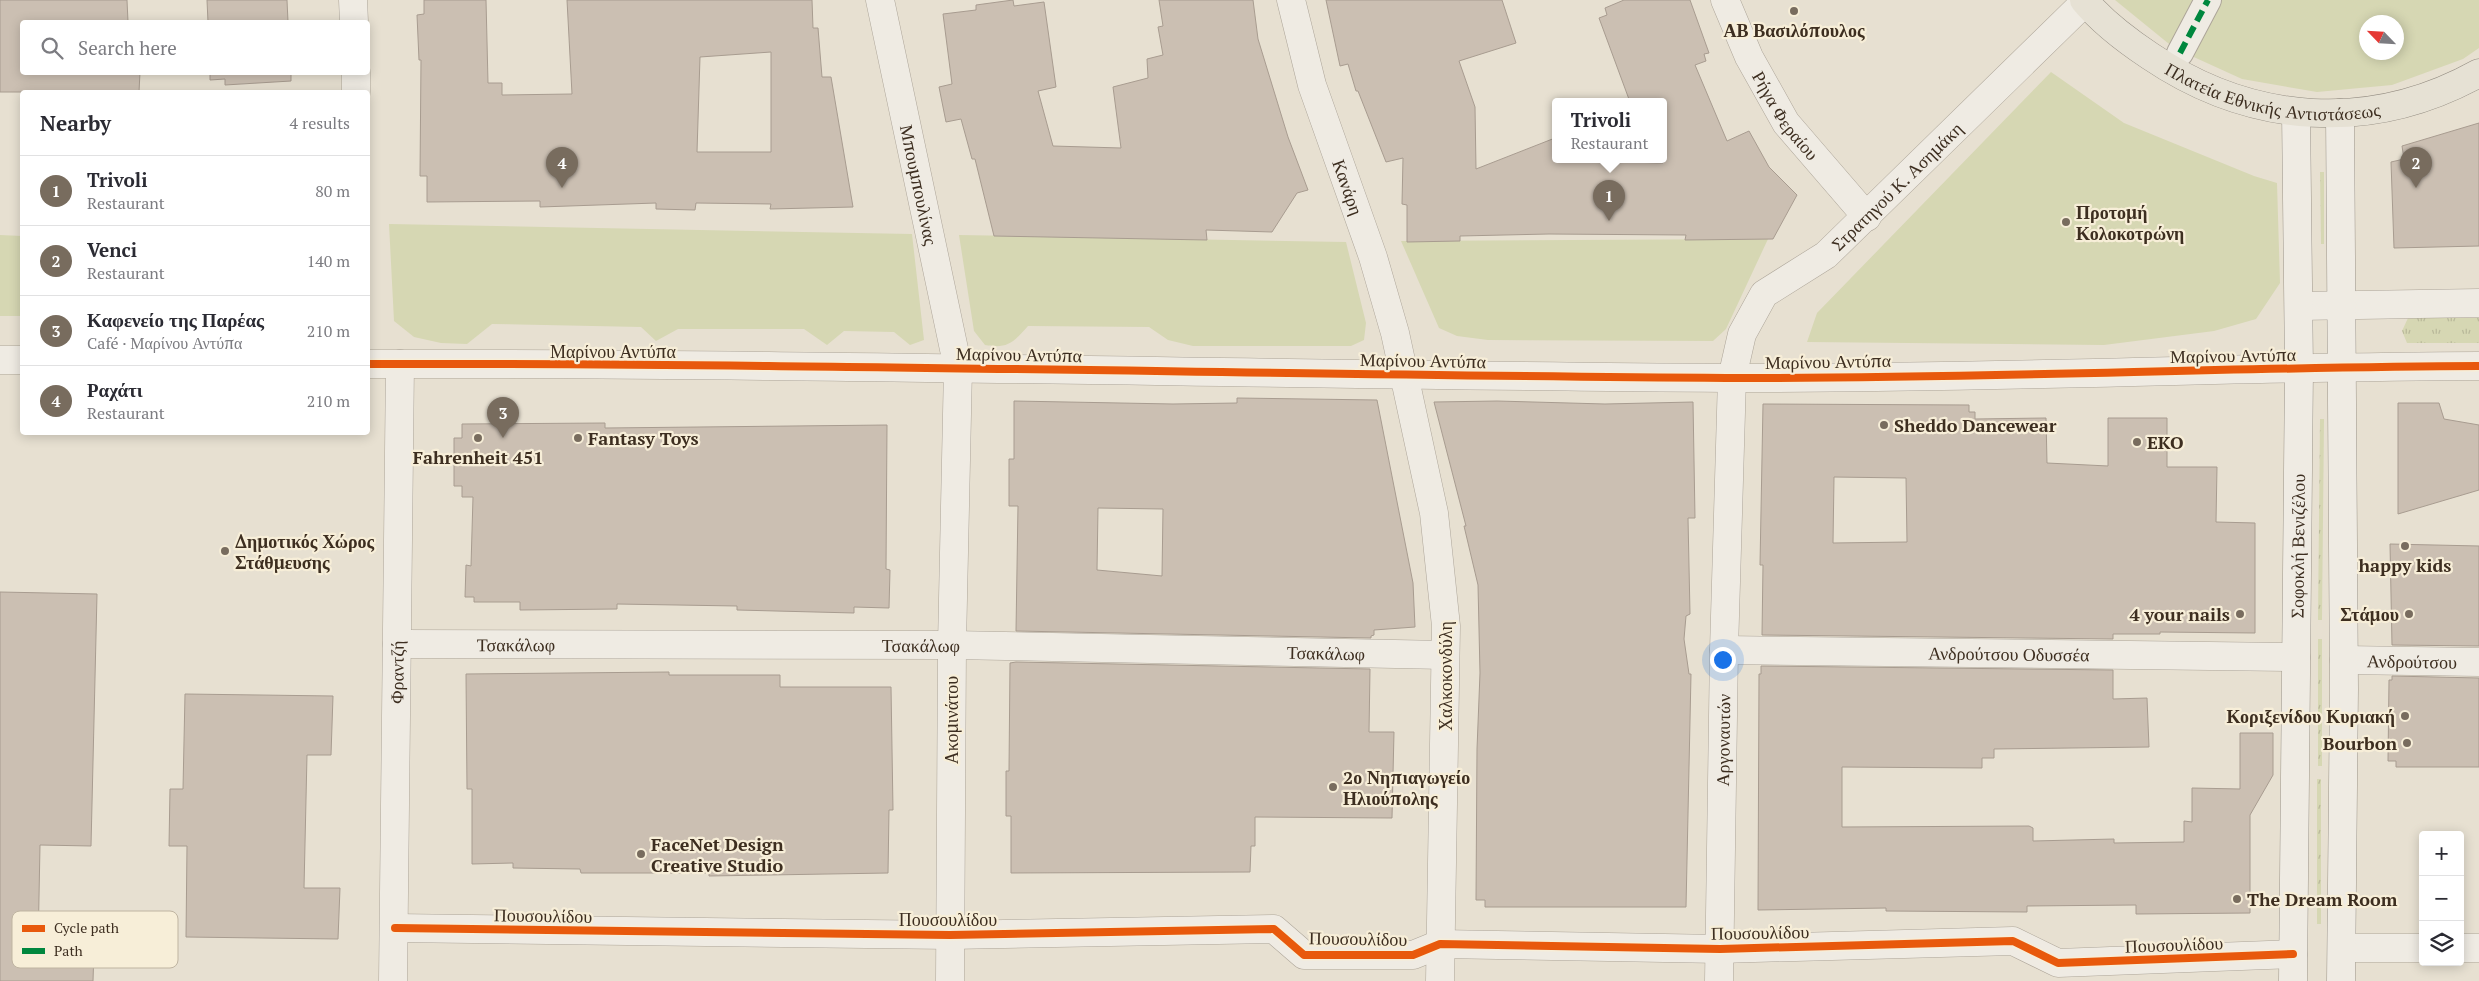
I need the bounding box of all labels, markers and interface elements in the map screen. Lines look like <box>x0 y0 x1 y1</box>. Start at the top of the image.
marker: ΑΒ Βασιλόπουλος <box>1788 5 1800 17</box>
north arrow <box>2359 15 2404 60</box>
place label: ΑΒ Βασιλόπουλος <box>1723 18 1865 42</box>
search box <box>20 20 370 75</box>
icon: search <box>38 34 66 62</box>
text: Search here <box>78 35 177 60</box>
street label: Πλατεία Εθνικής Αντιστάσεως <box>2161 57 2382 125</box>
street label: Ρήγα Φεραίου <box>1747 66 1825 165</box>
popup <box>1552 98 1667 163</box>
text: Trivoli <box>1571 107 1631 132</box>
text: Nearby <box>40 109 111 137</box>
text: 4 results <box>290 112 350 134</box>
street label: Στρατηγού Κ. Ασημάκη <box>1826 116 1968 256</box>
street label: Μπουμπουλίνας <box>895 122 944 247</box>
text: Restaurant <box>1571 132 1648 154</box>
pin: 4 <box>546 147 578 188</box>
pin: 2 <box>2400 147 2432 188</box>
street label: Κανάρη <box>1327 156 1369 218</box>
text: Trivoli <box>87 167 147 192</box>
text: 1 <box>51 180 61 202</box>
text: 80 m <box>315 180 350 202</box>
pin: 1 <box>1593 180 1625 221</box>
text: Restaurant <box>87 192 165 214</box>
place label: Προτομή Κολοκοτρώνη <box>2076 200 2184 245</box>
marker: Προτομή Κολοκοτρώνη <box>2060 216 2072 228</box>
text: Venci <box>87 237 137 262</box>
text: 2 <box>51 250 61 272</box>
text: 140 m <box>307 250 350 272</box>
text: Restaurant <box>87 262 165 284</box>
text: Καφενείο της Παρέας <box>87 307 264 332</box>
text: 3 <box>51 320 61 342</box>
text: 210 m <box>307 320 350 342</box>
text: Café · Μαρίνου Αντύπα <box>87 332 242 354</box>
street label: Μαρίνου Αντύπα <box>550 339 677 363</box>
street label: Μαρίνου Αντύπα <box>956 341 1083 367</box>
street label: Μαρίνου Αντύπα <box>2170 342 2297 368</box>
street label: Μαρίνου Αντύπα <box>1360 347 1487 373</box>
street label: Μαρίνου Αντύπα <box>1765 348 1892 374</box>
text: Ραχάτι <box>87 377 143 402</box>
text: 4 <box>51 390 61 412</box>
text: 210 m <box>307 390 350 412</box>
pin: 3 <box>487 397 519 438</box>
text: Restaurant <box>87 402 165 424</box>
place label: Sheddo Dancewear <box>1894 413 2057 437</box>
marker: Sheddo Dancewear <box>1878 419 1890 431</box>
place label: Fantasy Toys <box>588 426 699 450</box>
place label: EKO <box>2147 430 2183 454</box>
marker: Fahrenheit 451 <box>472 432 484 444</box>
marker: Fantasy Toys <box>572 432 584 444</box>
marker: EKO <box>2131 436 2143 448</box>
place label: Fahrenheit 451 <box>413 445 543 469</box>
street label: Σοφοκλή Βενιζέλου <box>2285 474 2310 618</box>
place label: Δημοτικός Χώρος Στάθμευσης <box>235 529 375 574</box>
marker: happy kids <box>2399 540 2411 552</box>
marker: Δημοτικός Χώρος Στάθμευσης <box>219 545 231 557</box>
place label: happy kids <box>2359 553 2451 577</box>
place label: 4 your nails <box>2130 602 2230 626</box>
place label: Στάμου <box>2340 602 2399 626</box>
marker: 4 your nails <box>2234 608 2246 620</box>
marker: Στάμου <box>2403 608 2415 620</box>
street label: Χαλκοκονδύλη <box>1433 621 1457 731</box>
street label: Τσακάλωφ <box>477 632 555 656</box>
street label: Τσακάλωφ <box>882 633 960 657</box>
street label: Φραντζή <box>384 640 409 704</box>
street label: Τσακάλωφ <box>1287 640 1365 665</box>
street label: Ανδρούτσου Οδυσσέα <box>1928 641 2090 666</box>
your location <box>1710 647 1736 673</box>
street label: Ανδρούτσου <box>2367 648 2457 674</box>
street label: Ακομινάτου <box>939 676 963 764</box>
street label: Αργοναυτών <box>1710 694 1735 787</box>
place label: Κοριξενίδου Κυριακή <box>2226 704 2395 728</box>
marker: Κοριξενίδου Κυριακή <box>2399 710 2411 722</box>
place label: Bourbon <box>2323 731 2397 755</box>
marker: Bourbon <box>2401 737 2413 749</box>
place label: 2ο Νηπιαγωγείο Ηλιούπολης <box>1343 765 1470 810</box>
marker: 2ο Νηπιαγωγείο Ηλιούπολης <box>1327 781 1339 793</box>
map controls <box>2419 831 2464 966</box>
button: + <box>2419 831 2464 876</box>
place label: FaceNet Design Creative Studio <box>651 832 784 877</box>
marker: FaceNet Design Creative Studio <box>635 848 647 860</box>
button: − <box>2419 876 2464 921</box>
place label: The Dream Room <box>2247 887 2398 911</box>
marker: The Dream Room <box>2231 893 2243 905</box>
street label: Πουσουλίδου <box>494 902 593 928</box>
street label: Πουσουλίδου <box>899 907 997 931</box>
legend <box>12 911 178 968</box>
text: Cycle path <box>54 918 119 937</box>
street label: Πουσουλίδου <box>1711 919 1810 945</box>
button: layers <box>2419 921 2464 966</box>
street label: Πουσουλίδου <box>1309 925 1408 951</box>
street label: Πουσουλίδου <box>2124 930 2224 958</box>
text: Path <box>54 941 83 960</box>

